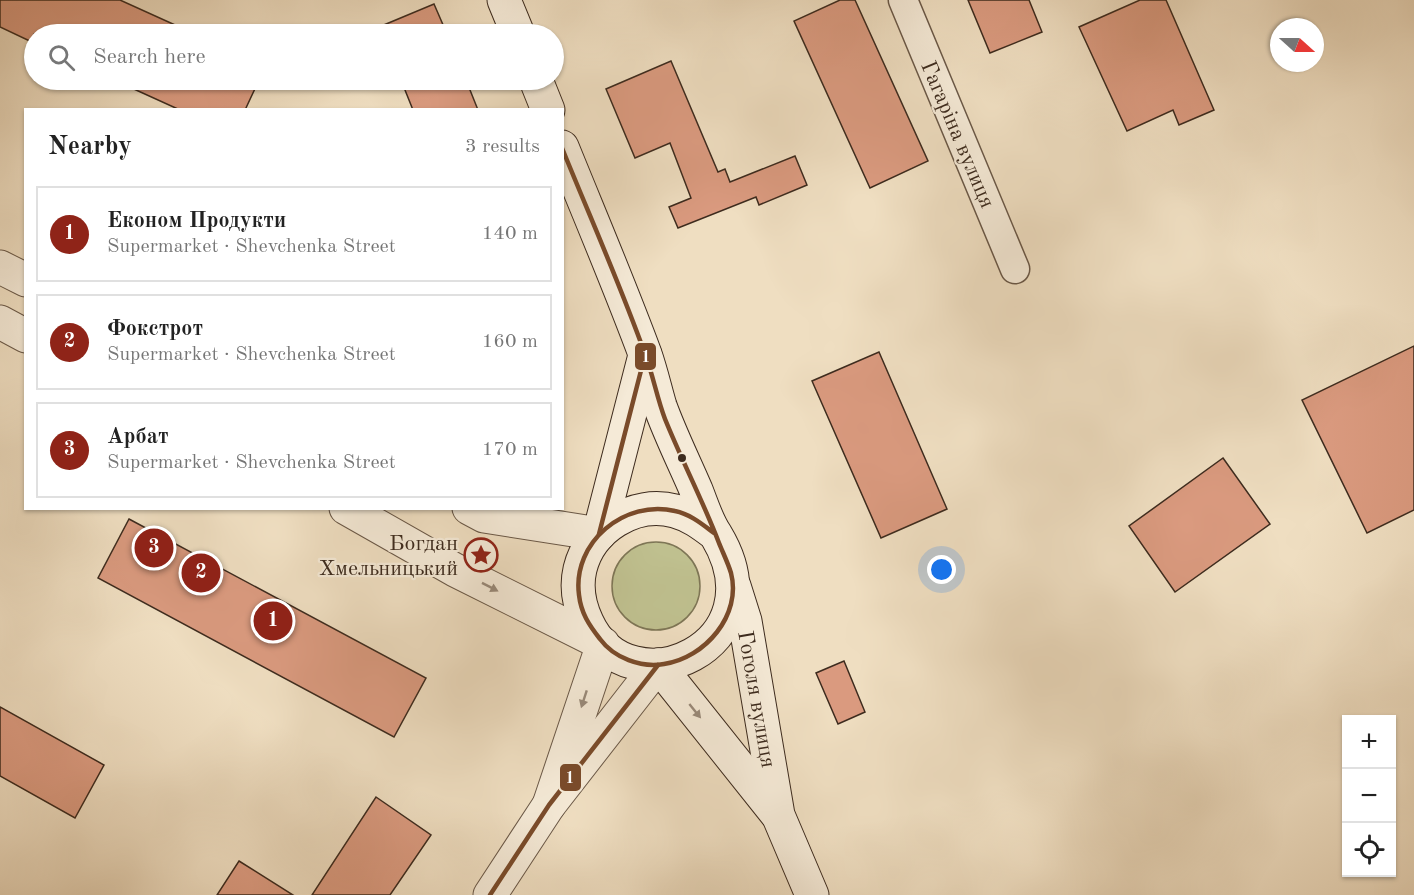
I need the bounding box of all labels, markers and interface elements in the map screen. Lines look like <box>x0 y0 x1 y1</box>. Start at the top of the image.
north arrow <box>1270 18 1324 72</box>
search box <box>24 24 564 90</box>
icon: search <box>45 41 78 74</box>
text: Search here <box>93 46 206 68</box>
street label: Гагаріна вулиця <box>916 58 998 212</box>
text: Nearby <box>48 134 132 160</box>
text: 3 results <box>465 137 540 157</box>
text: Економ Продукти <box>107 210 286 232</box>
text: 1 <box>64 224 75 244</box>
text: 140 m <box>482 224 538 244</box>
text: Supermarket · Shevchenka Street <box>107 237 396 257</box>
text: Фокстрот <box>107 318 203 340</box>
text: 2 <box>64 332 75 352</box>
text: 160 m <box>482 332 538 352</box>
line badge: 1 <box>634 342 657 371</box>
text: Supermarket · Shevchenka Street <box>107 345 396 365</box>
text: 1 <box>641 350 651 366</box>
text: Арбат <box>107 426 169 448</box>
text: 3 <box>64 440 75 460</box>
text: 170 m <box>482 440 538 460</box>
unlabelled marker <box>676 452 688 464</box>
text: Supermarket · Shevchenka Street <box>107 453 396 473</box>
pin: 3 <box>134 526 174 570</box>
place label: Богдан Хмельницький <box>319 533 458 580</box>
place icon: Богдан Хмельницький <box>463 537 499 573</box>
pin: 2 <box>182 550 220 596</box>
your location <box>927 555 956 584</box>
one-way arrow <box>481 582 498 592</box>
pin: 1 <box>254 598 292 644</box>
street label: Гоголя вулиця <box>733 629 779 770</box>
one-way arrow <box>579 690 589 708</box>
one-way arrow <box>688 703 700 718</box>
map controls <box>1342 715 1396 877</box>
button: + <box>1342 715 1396 769</box>
line badge: 1 <box>559 763 582 792</box>
button: − <box>1342 769 1396 823</box>
text: 1 <box>565 771 575 787</box>
button: locate <box>1342 823 1396 877</box>

